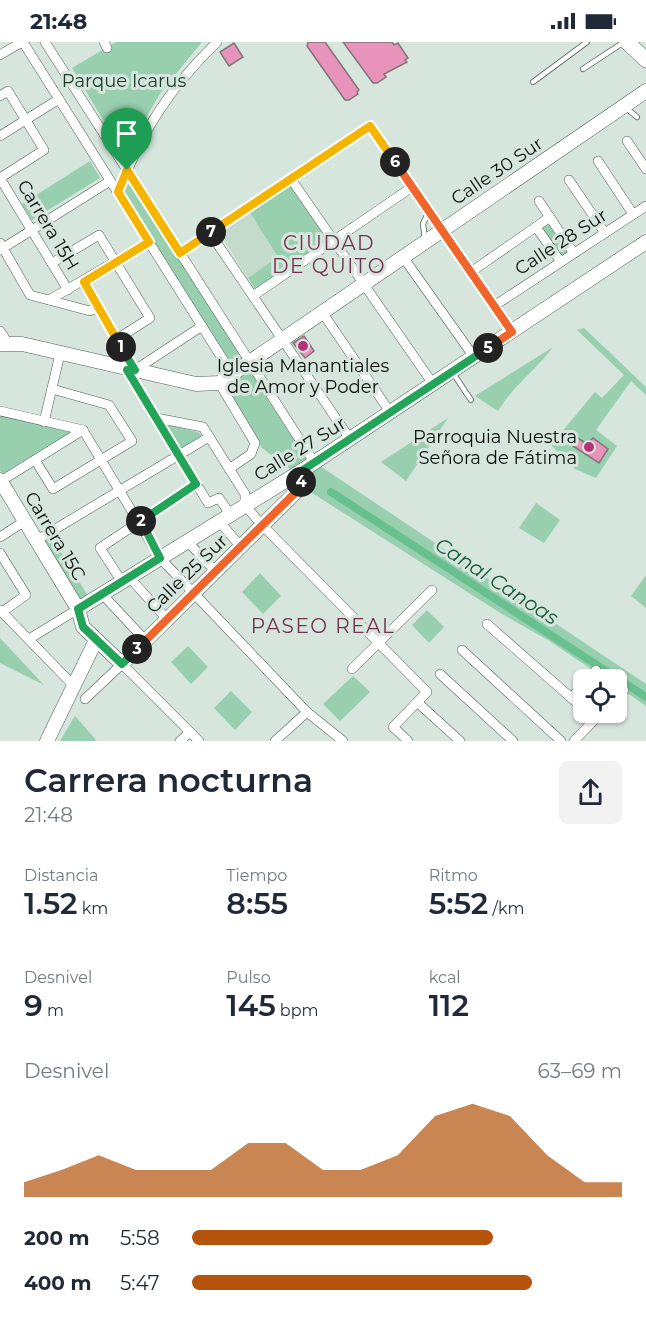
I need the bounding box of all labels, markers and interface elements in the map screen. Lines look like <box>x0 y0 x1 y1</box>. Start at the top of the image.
text: 21:48 <box>30 8 87 35</box>
park label: Parque Icarus <box>62 70 186 92</box>
pin <box>101 108 152 170</box>
icon: arrive <box>110 117 143 150</box>
street label: Calle 30 Sur <box>447 132 547 210</box>
pin: 6 <box>380 147 410 177</box>
text: 6 <box>390 152 400 171</box>
street label: Carrera 15H <box>12 176 84 274</box>
street label: Calle 28 Sur <box>511 204 611 280</box>
pin: 7 <box>196 217 226 247</box>
text: 7 <box>206 222 216 241</box>
district label: CIUDAD DE QUITO <box>272 231 386 278</box>
pin: 1 <box>106 332 136 362</box>
pin: 5 <box>473 333 503 363</box>
text: 1 <box>118 337 124 356</box>
text: 5 <box>483 338 493 357</box>
marker: Iglesia Manantiales de Amor y Poder <box>296 339 310 353</box>
place label: Iglesia Manantiales de Amor y Poder <box>217 355 389 398</box>
street label: Calle 27 Sur <box>250 412 350 486</box>
place label: Parroquia Nuestra Señora de Fátima <box>413 426 577 469</box>
marker: Parroquia Nuestra Señora de Fátima <box>582 440 596 454</box>
pin: 4 <box>286 467 316 497</box>
text: 4 <box>295 472 307 491</box>
street label: Carrera 15C <box>20 488 90 584</box>
pin: 2 <box>126 506 156 536</box>
text: 2 <box>136 511 146 530</box>
street label: Calle 25 Sur <box>142 530 232 618</box>
water label: Canal Canoas <box>431 532 563 630</box>
district label: PASEO REAL <box>251 614 395 638</box>
pin: 3 <box>122 634 152 664</box>
text: 3 <box>132 639 142 658</box>
map controls <box>573 669 627 723</box>
button: locate <box>573 669 627 723</box>
text: Carrera nocturna <box>24 760 313 800</box>
button: share <box>559 761 622 824</box>
text: 21:48 <box>24 803 73 827</box>
text: Distancia <box>24 866 98 885</box>
text: Tiempo <box>226 866 287 885</box>
text: Ritmo <box>429 866 478 885</box>
text: 1.52 <box>24 885 78 922</box>
text: 8:55 <box>226 885 288 922</box>
text: 5:52 <box>429 885 488 922</box>
text: km <box>78 899 108 918</box>
text: /km <box>488 899 524 918</box>
text: Desnivel <box>24 968 92 987</box>
text: Pulso <box>226 968 271 987</box>
text: kcal <box>429 968 461 987</box>
text: 9 <box>24 987 43 1024</box>
text: 145 <box>226 987 276 1024</box>
text: 112 <box>429 987 469 1024</box>
text: m <box>43 1001 64 1020</box>
text: bpm <box>276 1001 319 1020</box>
text: Desnivel <box>24 1059 109 1083</box>
text: 63–69 m <box>538 1059 622 1083</box>
text: 200 m <box>24 1226 90 1250</box>
text: 5:58 <box>120 1226 160 1250</box>
text: 400 m <box>24 1271 92 1295</box>
text: 5:47 <box>120 1271 160 1295</box>

